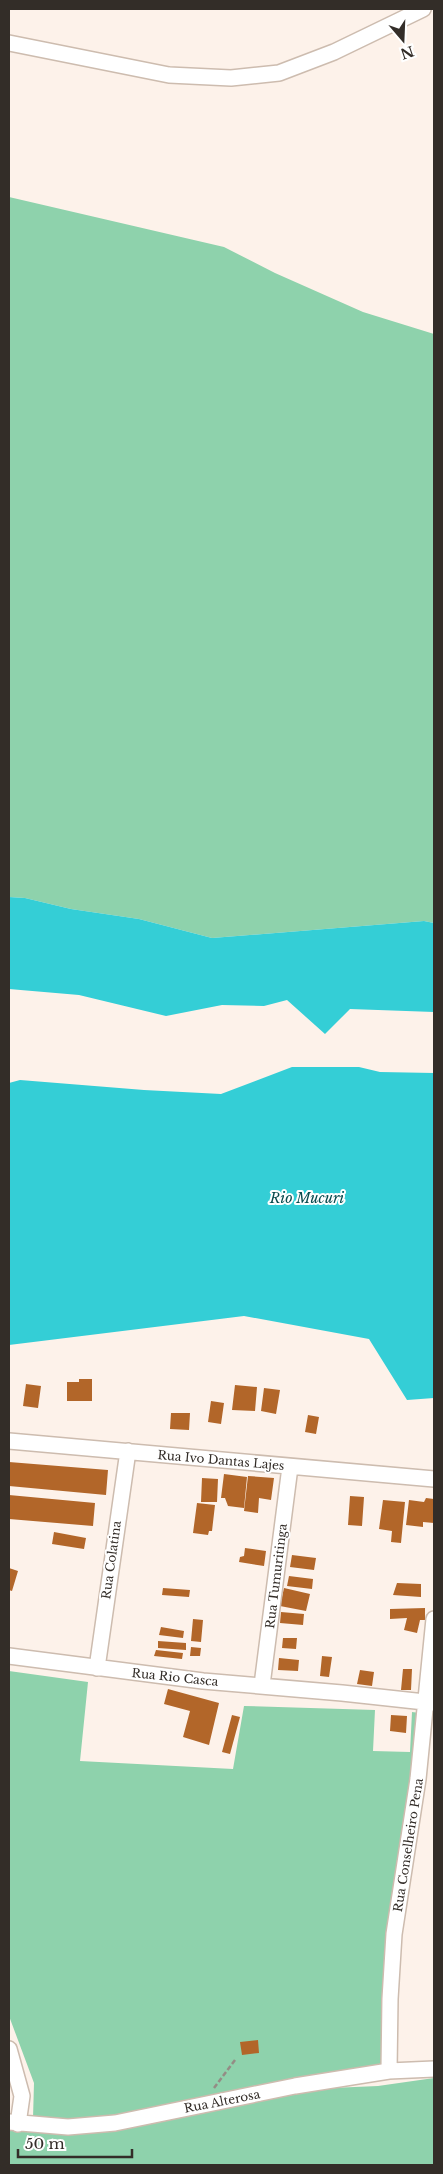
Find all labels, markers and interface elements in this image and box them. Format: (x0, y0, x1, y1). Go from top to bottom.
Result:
north arrow (378, 15, 428, 65)
text: N (398, 42, 416, 63)
water label: Rio Mucuri (269, 1189, 344, 1207)
street label: Rua Ivo Dantas Lajes (157, 1447, 285, 1473)
street label: Rua Colatina (98, 1519, 124, 1600)
street label: Rua Tumuritinga (262, 1522, 290, 1629)
street label: Rua Rio Casca (131, 1665, 219, 1689)
street label: Rua Conselheiro Pena (390, 1777, 426, 1913)
street label: Rua Alterosa (183, 2086, 262, 2116)
scale bar (18, 2126, 131, 2158)
text: 50 m (25, 2134, 65, 2153)

